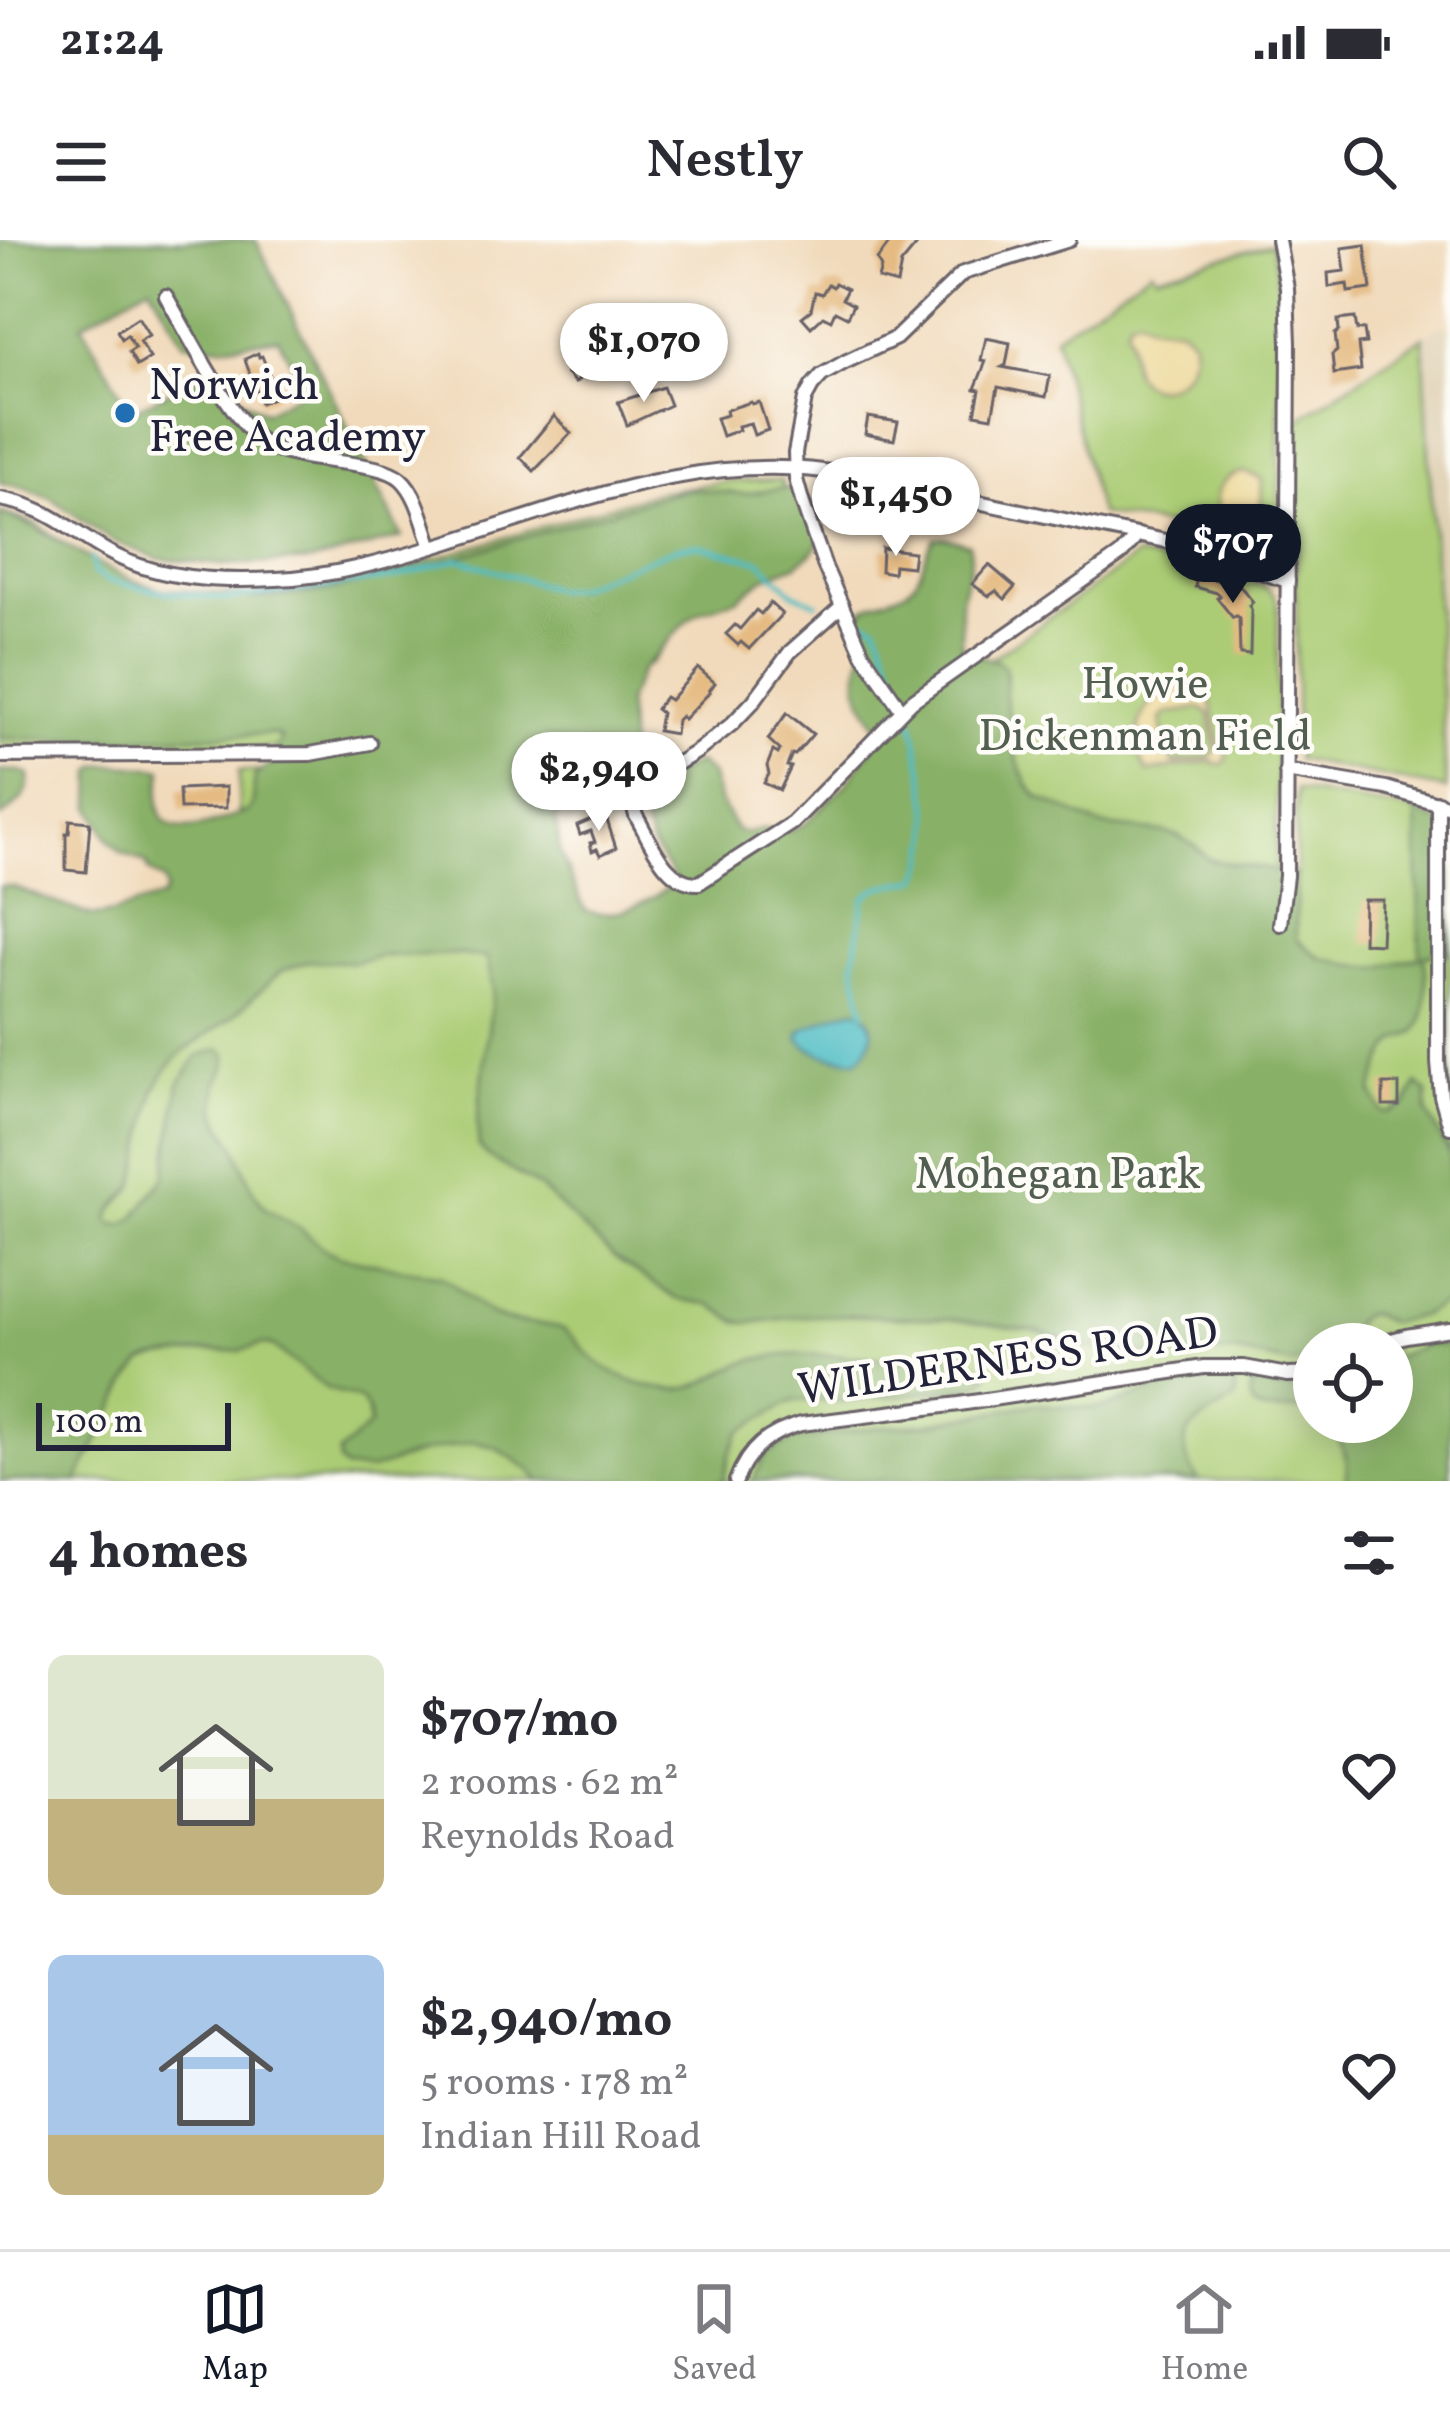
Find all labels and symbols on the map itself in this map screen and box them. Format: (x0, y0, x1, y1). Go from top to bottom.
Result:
pin: $1,070 (546, 303, 742, 405)
place label: Norwich Free Academy (149, 356, 426, 471)
marker: Norwich Free Academy (112, 400, 138, 426)
pin: $1,450 (798, 457, 994, 559)
pin: $707 (1162, 504, 1304, 606)
park label: Howie Dickenman Field (978, 655, 1312, 770)
pin: $2,940 (501, 732, 697, 834)
park label: Mohegan Park (915, 1145, 1201, 1208)
street label: WILDERNESS ROAD (794, 1302, 1222, 1424)
scale bar (36, 1397, 231, 1450)

